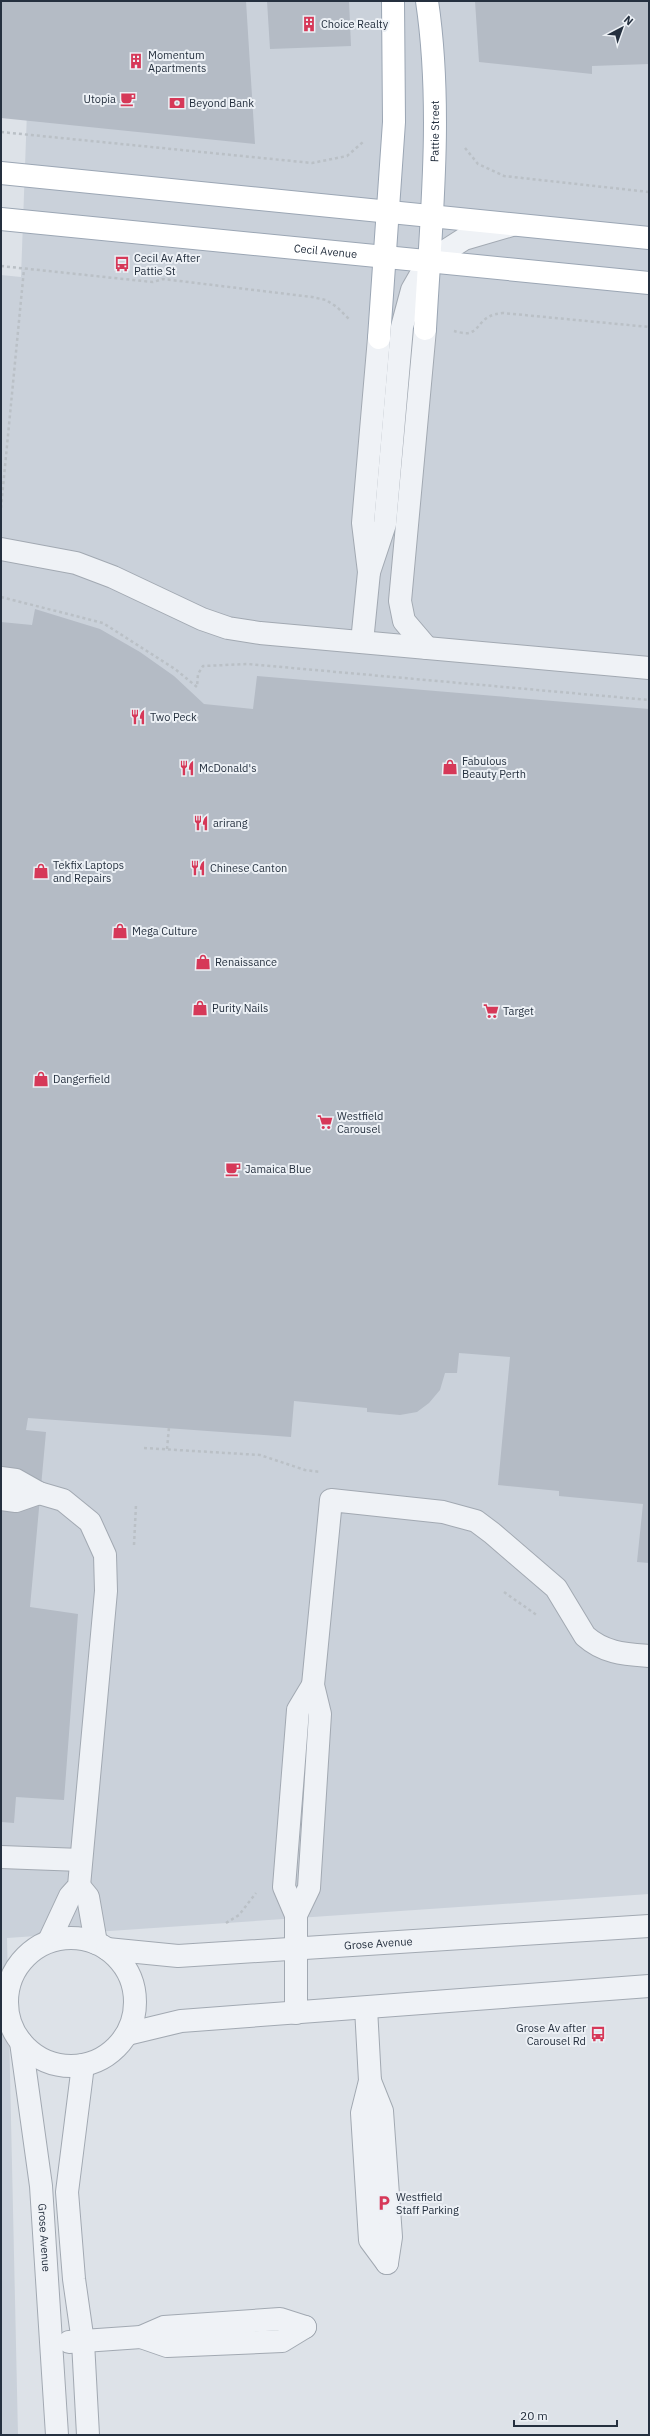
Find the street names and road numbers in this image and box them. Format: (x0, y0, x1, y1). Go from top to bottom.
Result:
street label: Pattie Street (427, 100, 442, 162)
street label: Cecil Avenue (293, 241, 358, 261)
street label: Grose Avenue (344, 1934, 413, 1952)
street label: Grose Avenue (35, 2203, 53, 2272)

